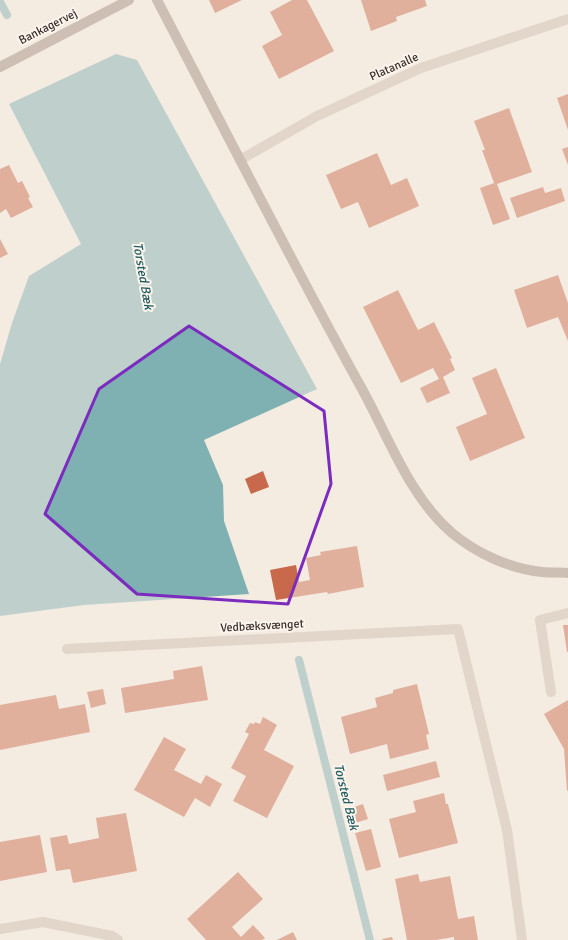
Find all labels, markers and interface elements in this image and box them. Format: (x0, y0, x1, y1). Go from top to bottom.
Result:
street label: Bankagervej (16, 6, 80, 48)
street label: Platanalle (367, 50, 421, 84)
water label: Torsted Bæk (129, 241, 157, 312)
street label: Vedbæksvænget (220, 616, 304, 636)
water label: Torsted Bæk (330, 762, 362, 833)

